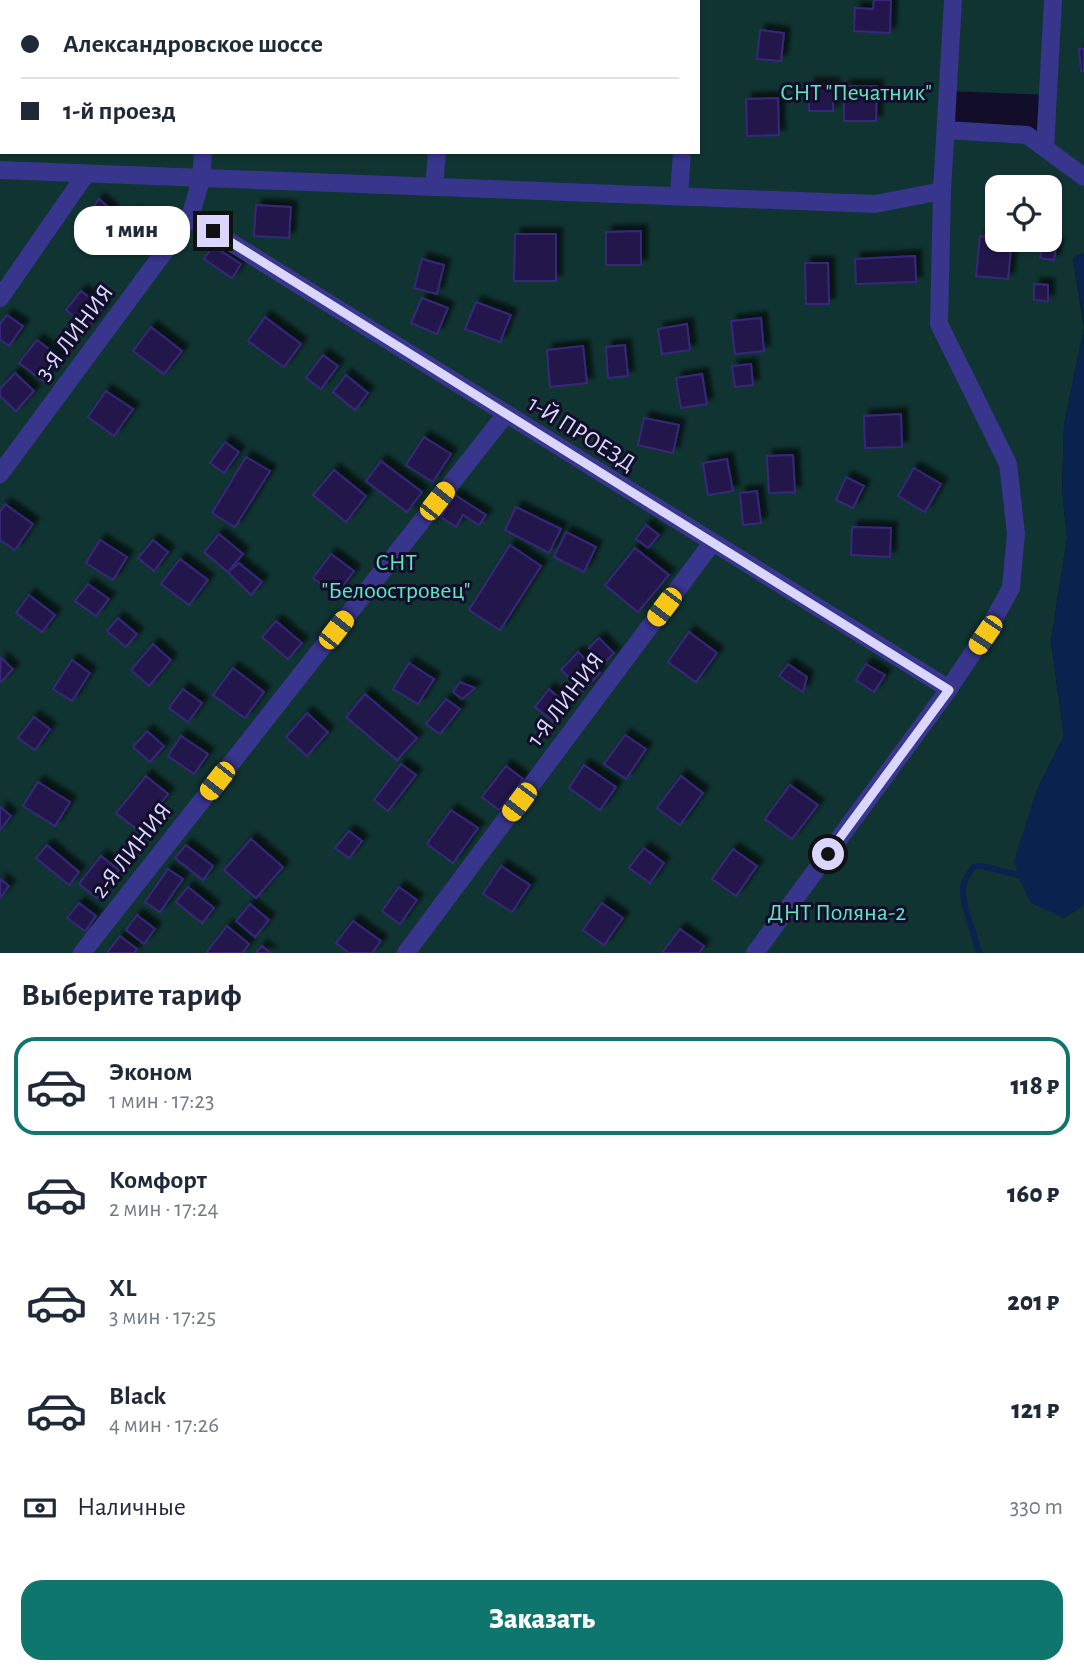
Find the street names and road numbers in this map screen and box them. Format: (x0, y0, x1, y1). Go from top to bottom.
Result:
street label: 3-Я ЛИНИЯ (31, 280, 118, 385)
street label: 1-Й ПРОЕЗД (524, 392, 639, 476)
street label: 1-Я ЛИНИЯ (523, 648, 609, 751)
street label: 2-Я ЛИНИЯ (87, 798, 176, 903)

